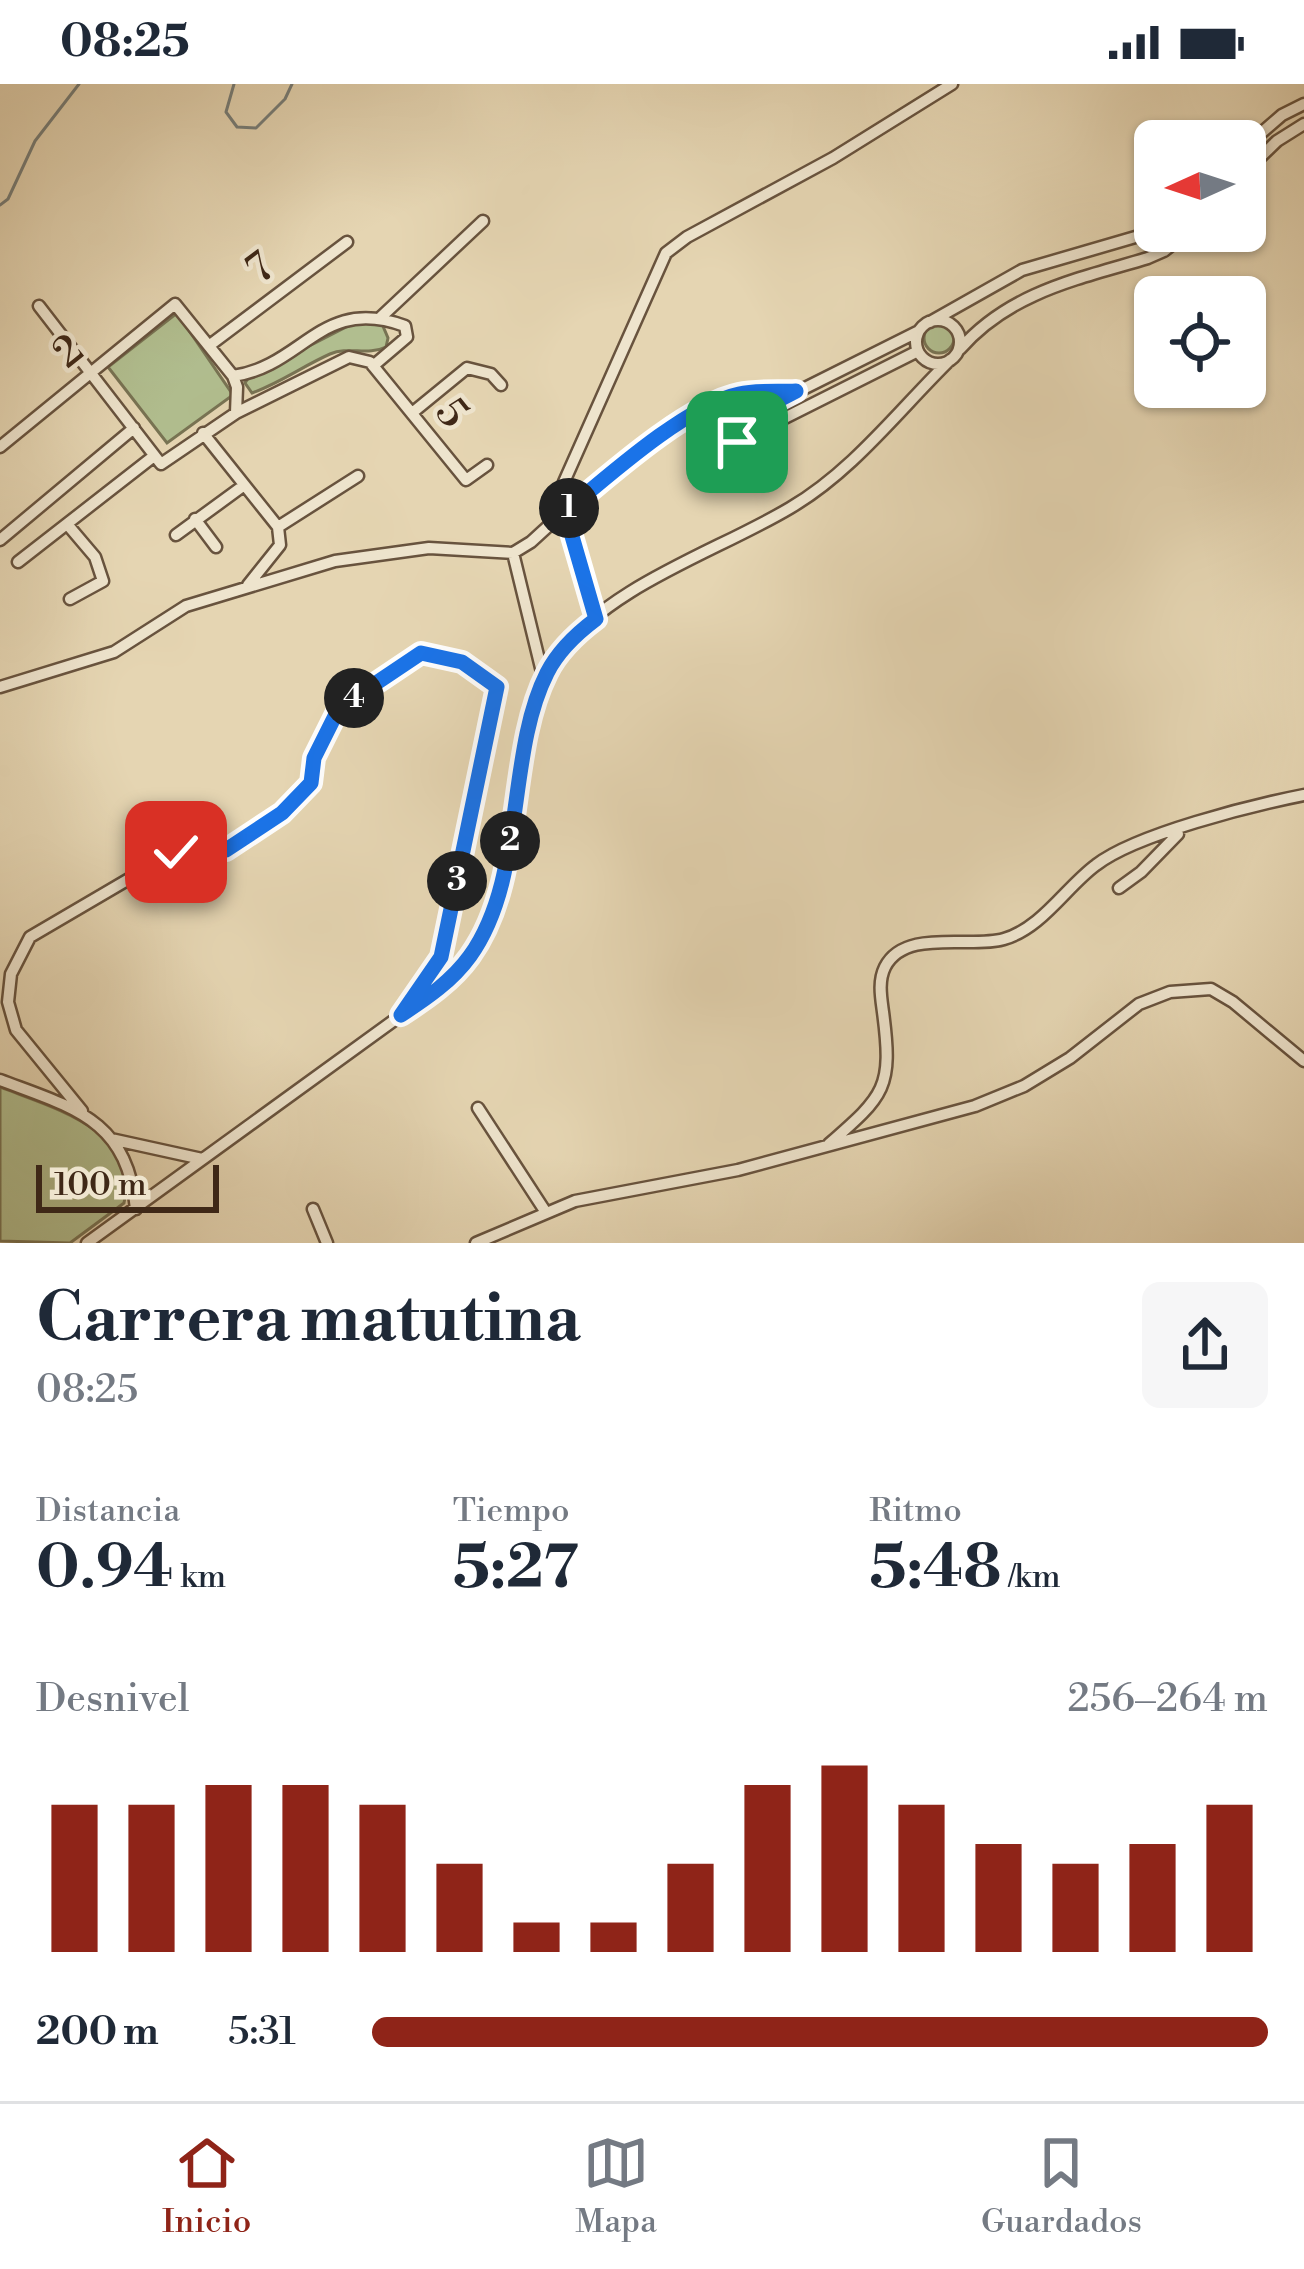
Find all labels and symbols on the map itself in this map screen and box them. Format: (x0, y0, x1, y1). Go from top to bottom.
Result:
north arrow (1134, 120, 1266, 252)
street label: 7 (236, 241, 285, 297)
street label: 2 (43, 324, 95, 380)
street label: 5 (423, 388, 479, 439)
pin (686, 391, 788, 493)
pin: 1 (539, 478, 599, 538)
pin: 4 (324, 668, 384, 728)
pin (125, 801, 227, 903)
pin: 2 (480, 811, 540, 871)
pin: 3 (427, 851, 487, 911)
scale bar (36, 1159, 219, 1212)

